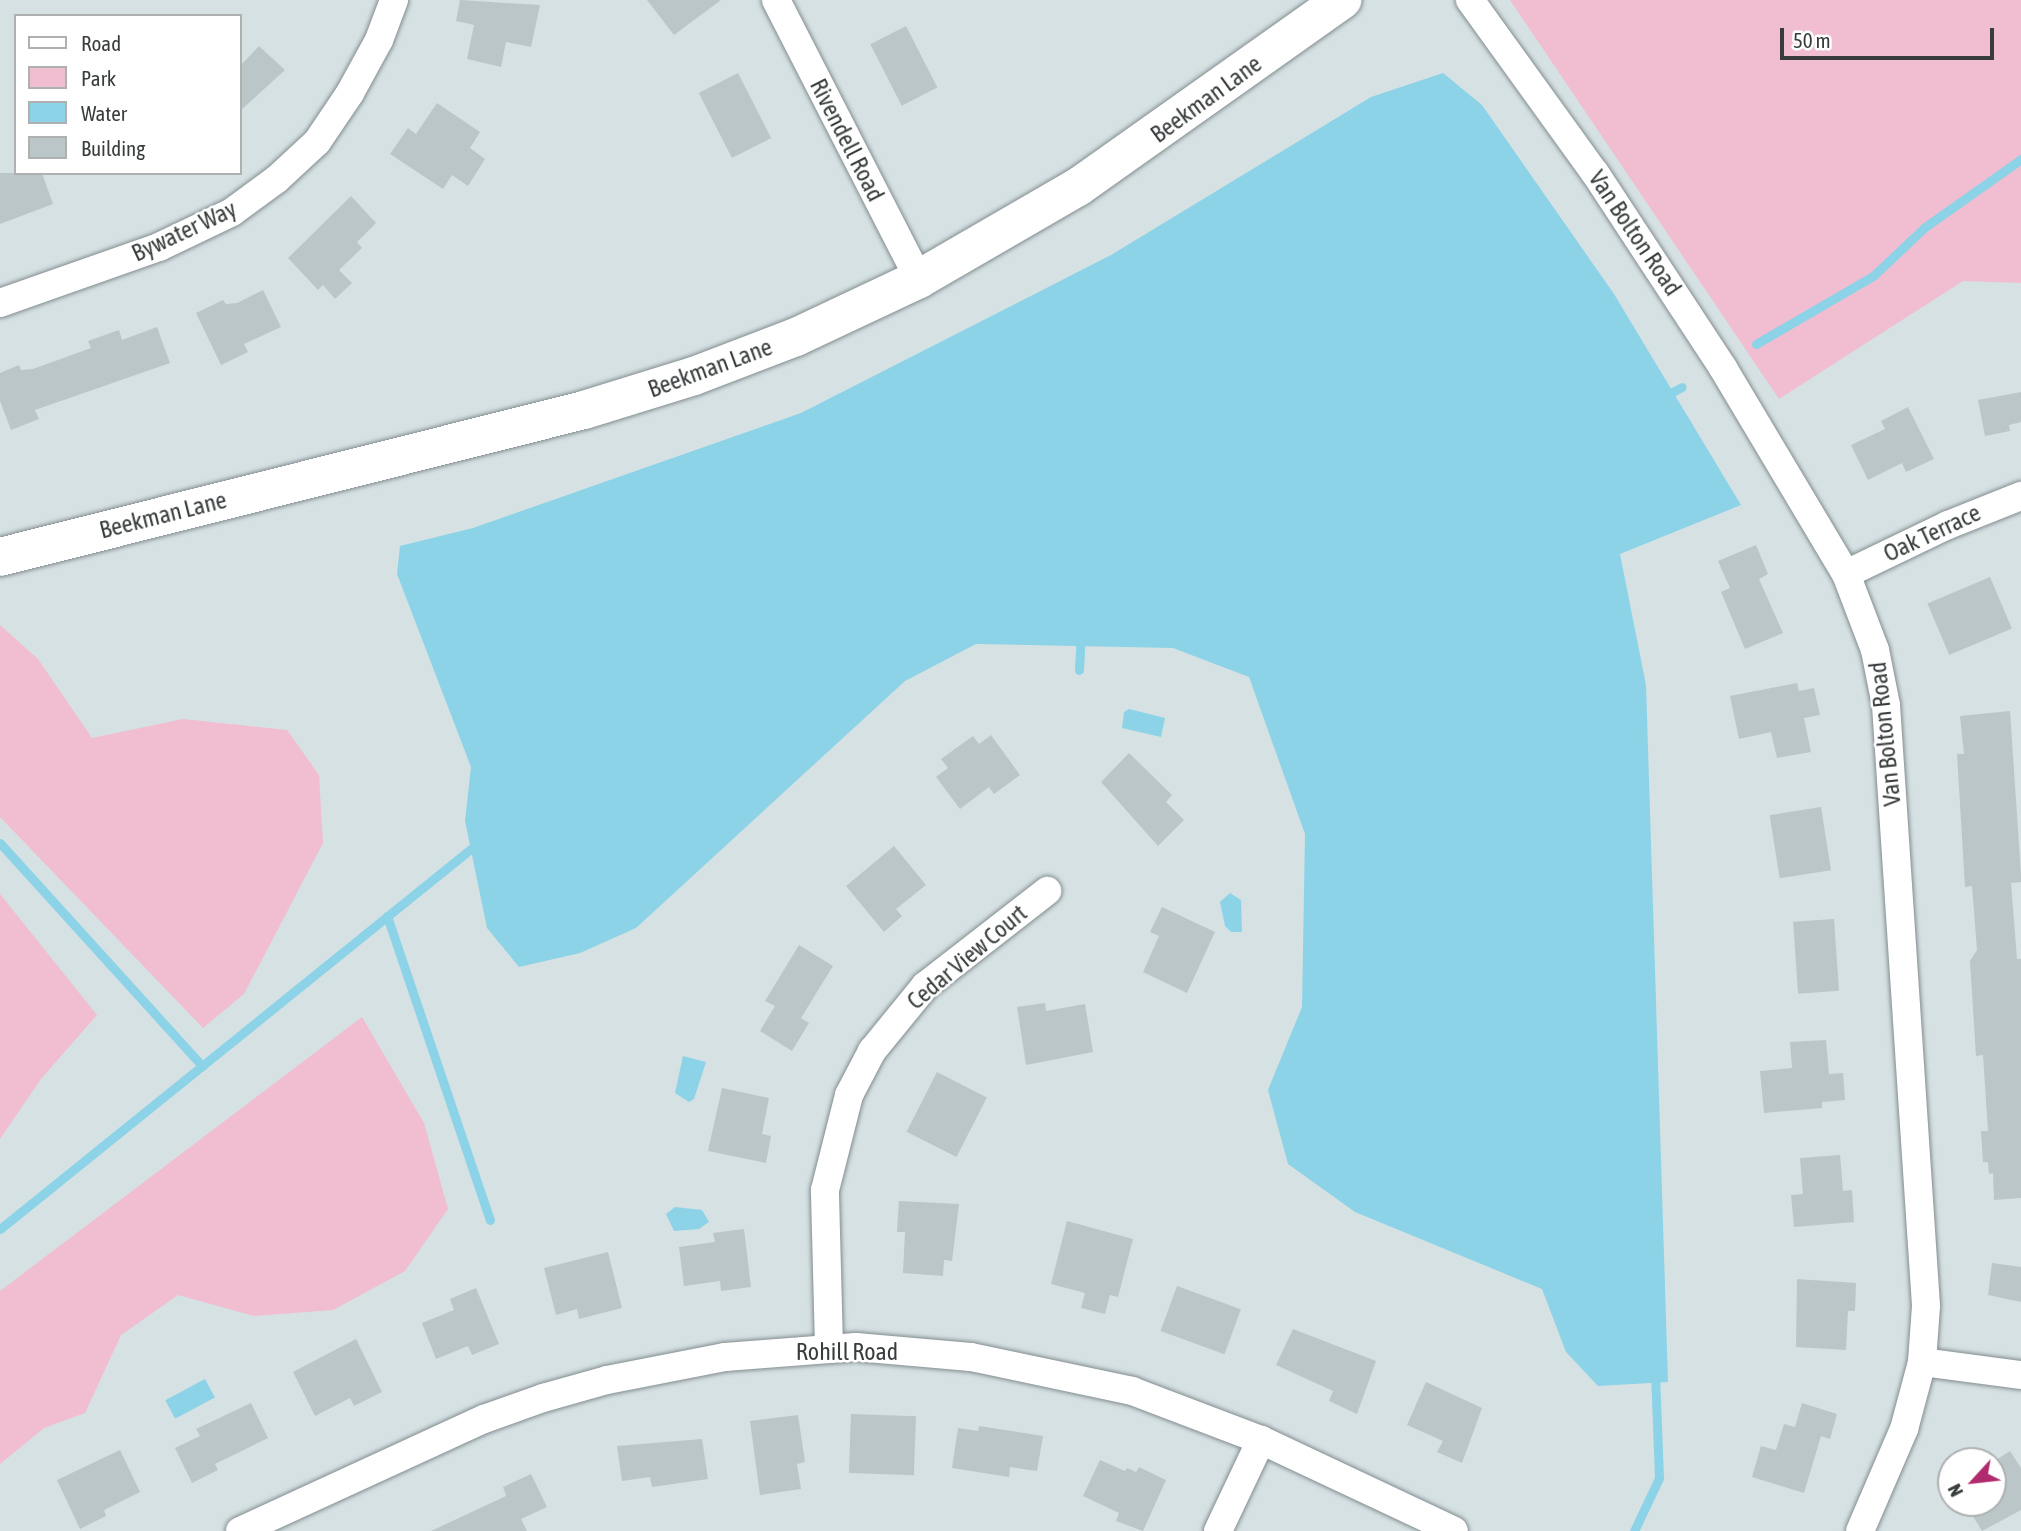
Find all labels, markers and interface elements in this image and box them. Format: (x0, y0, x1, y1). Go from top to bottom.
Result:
legend (14, 14, 242, 175)
scale bar (1783, 14, 1996, 58)
text: 50 m (1793, 28, 1831, 52)
text: Road (81, 31, 121, 55)
street label: Beekman Lane (1145, 49, 1267, 149)
text: Park (81, 66, 116, 90)
street label: Rivendell Road (804, 74, 890, 206)
text: Water (81, 101, 127, 125)
text: Building (81, 136, 145, 160)
street label: Van Bolton Road (1583, 165, 1687, 301)
street label: Bywater Way (127, 194, 241, 268)
street label: Beekman Lane (644, 332, 776, 404)
street label: Beekman Lane (96, 485, 230, 545)
street label: Oak Terrace (1879, 498, 1985, 568)
street label: Van Bolton Road (1863, 660, 1907, 808)
street label: Cedar View Court (901, 899, 1033, 1015)
street label: Rohill Road (796, 1338, 898, 1366)
north arrow (1937, 1447, 2007, 1517)
text: N (1943, 1481, 1967, 1501)

